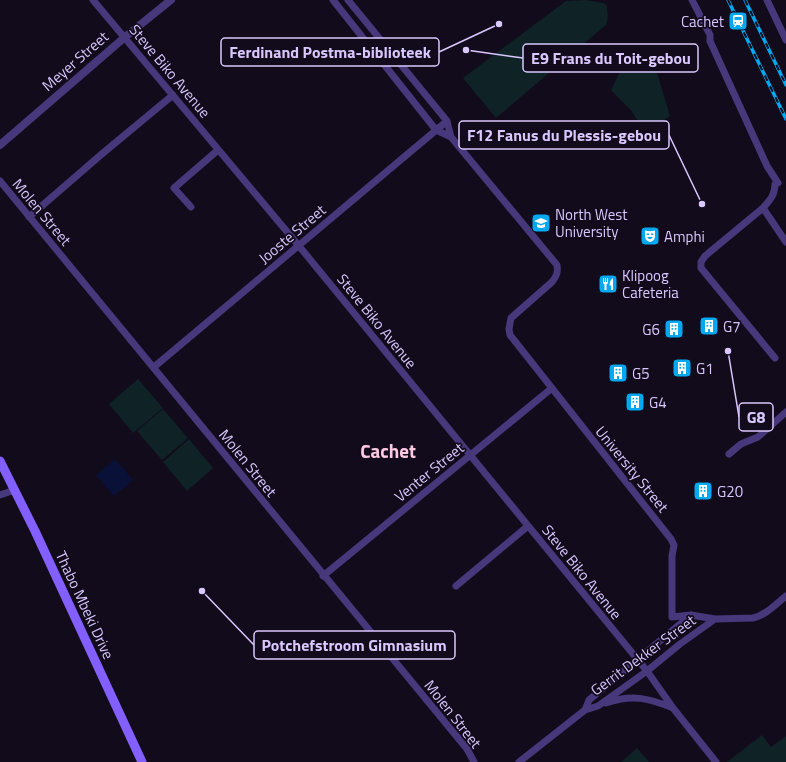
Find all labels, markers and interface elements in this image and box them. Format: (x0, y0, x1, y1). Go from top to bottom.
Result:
place label: Cachet (681, 10, 725, 33)
station icon: Cachet (727, 10, 749, 32)
street label: Steve Biko Avenue (124, 19, 216, 123)
street label: Meyer Street (37, 25, 114, 97)
callout: Ferdinand Postma-biblioteek (221, 38, 439, 66)
text: Ferdinand Postma-biblioteek (229, 40, 432, 64)
callout: E9 Frans du Toit-gebou (523, 44, 698, 72)
text: E9 Frans du Toit-gebou (531, 46, 691, 70)
callout: F12 Fanus du Plessis-gebou (459, 121, 669, 149)
text: F12 Fanus du Plessis-gebou (467, 123, 661, 147)
street label: Molen Street (7, 173, 77, 251)
street label: Jooste Street (253, 198, 331, 269)
place label: North West University (555, 203, 628, 243)
school or university icon: North West University (530, 212, 552, 234)
theatre icon: Amphi (639, 225, 661, 247)
place label: Amphi (664, 225, 705, 248)
place label: Klipoog Cafeteria (622, 264, 679, 304)
street label: Steve Biko Avenue (331, 269, 423, 373)
restaurant icon: Klipoog Cafeteria (597, 273, 619, 295)
building icon: G7 (698, 315, 720, 337)
place label: G7 (723, 315, 741, 338)
place label: G6 (642, 318, 660, 341)
building icon: G6 (663, 318, 685, 340)
building icon: G1 (671, 357, 693, 379)
place label: G1 (696, 357, 714, 380)
building icon: G5 (607, 362, 629, 384)
place label: G5 (632, 362, 650, 385)
building icon: G4 (624, 391, 646, 413)
place label: G4 (649, 391, 667, 414)
callout: G8 (739, 403, 773, 431)
text: G8 (747, 405, 765, 429)
street label: University Street (590, 421, 675, 518)
street label: Molen Street (213, 424, 283, 502)
district label: Cachet (360, 436, 416, 465)
street label: Venter Street (389, 436, 469, 507)
building icon: G20 (692, 480, 714, 502)
place label: G20 (717, 480, 743, 503)
street label: Steve Biko Avenue (536, 520, 628, 624)
street label: Thabo Mbeki Drive (50, 547, 120, 663)
street label: Gerrit Dekker Street (586, 608, 701, 701)
callout: Potchefstroom Gimnasium (254, 631, 455, 659)
text: Potchefstroom Gimnasium (261, 633, 447, 657)
street label: Molen Street (419, 675, 488, 754)

